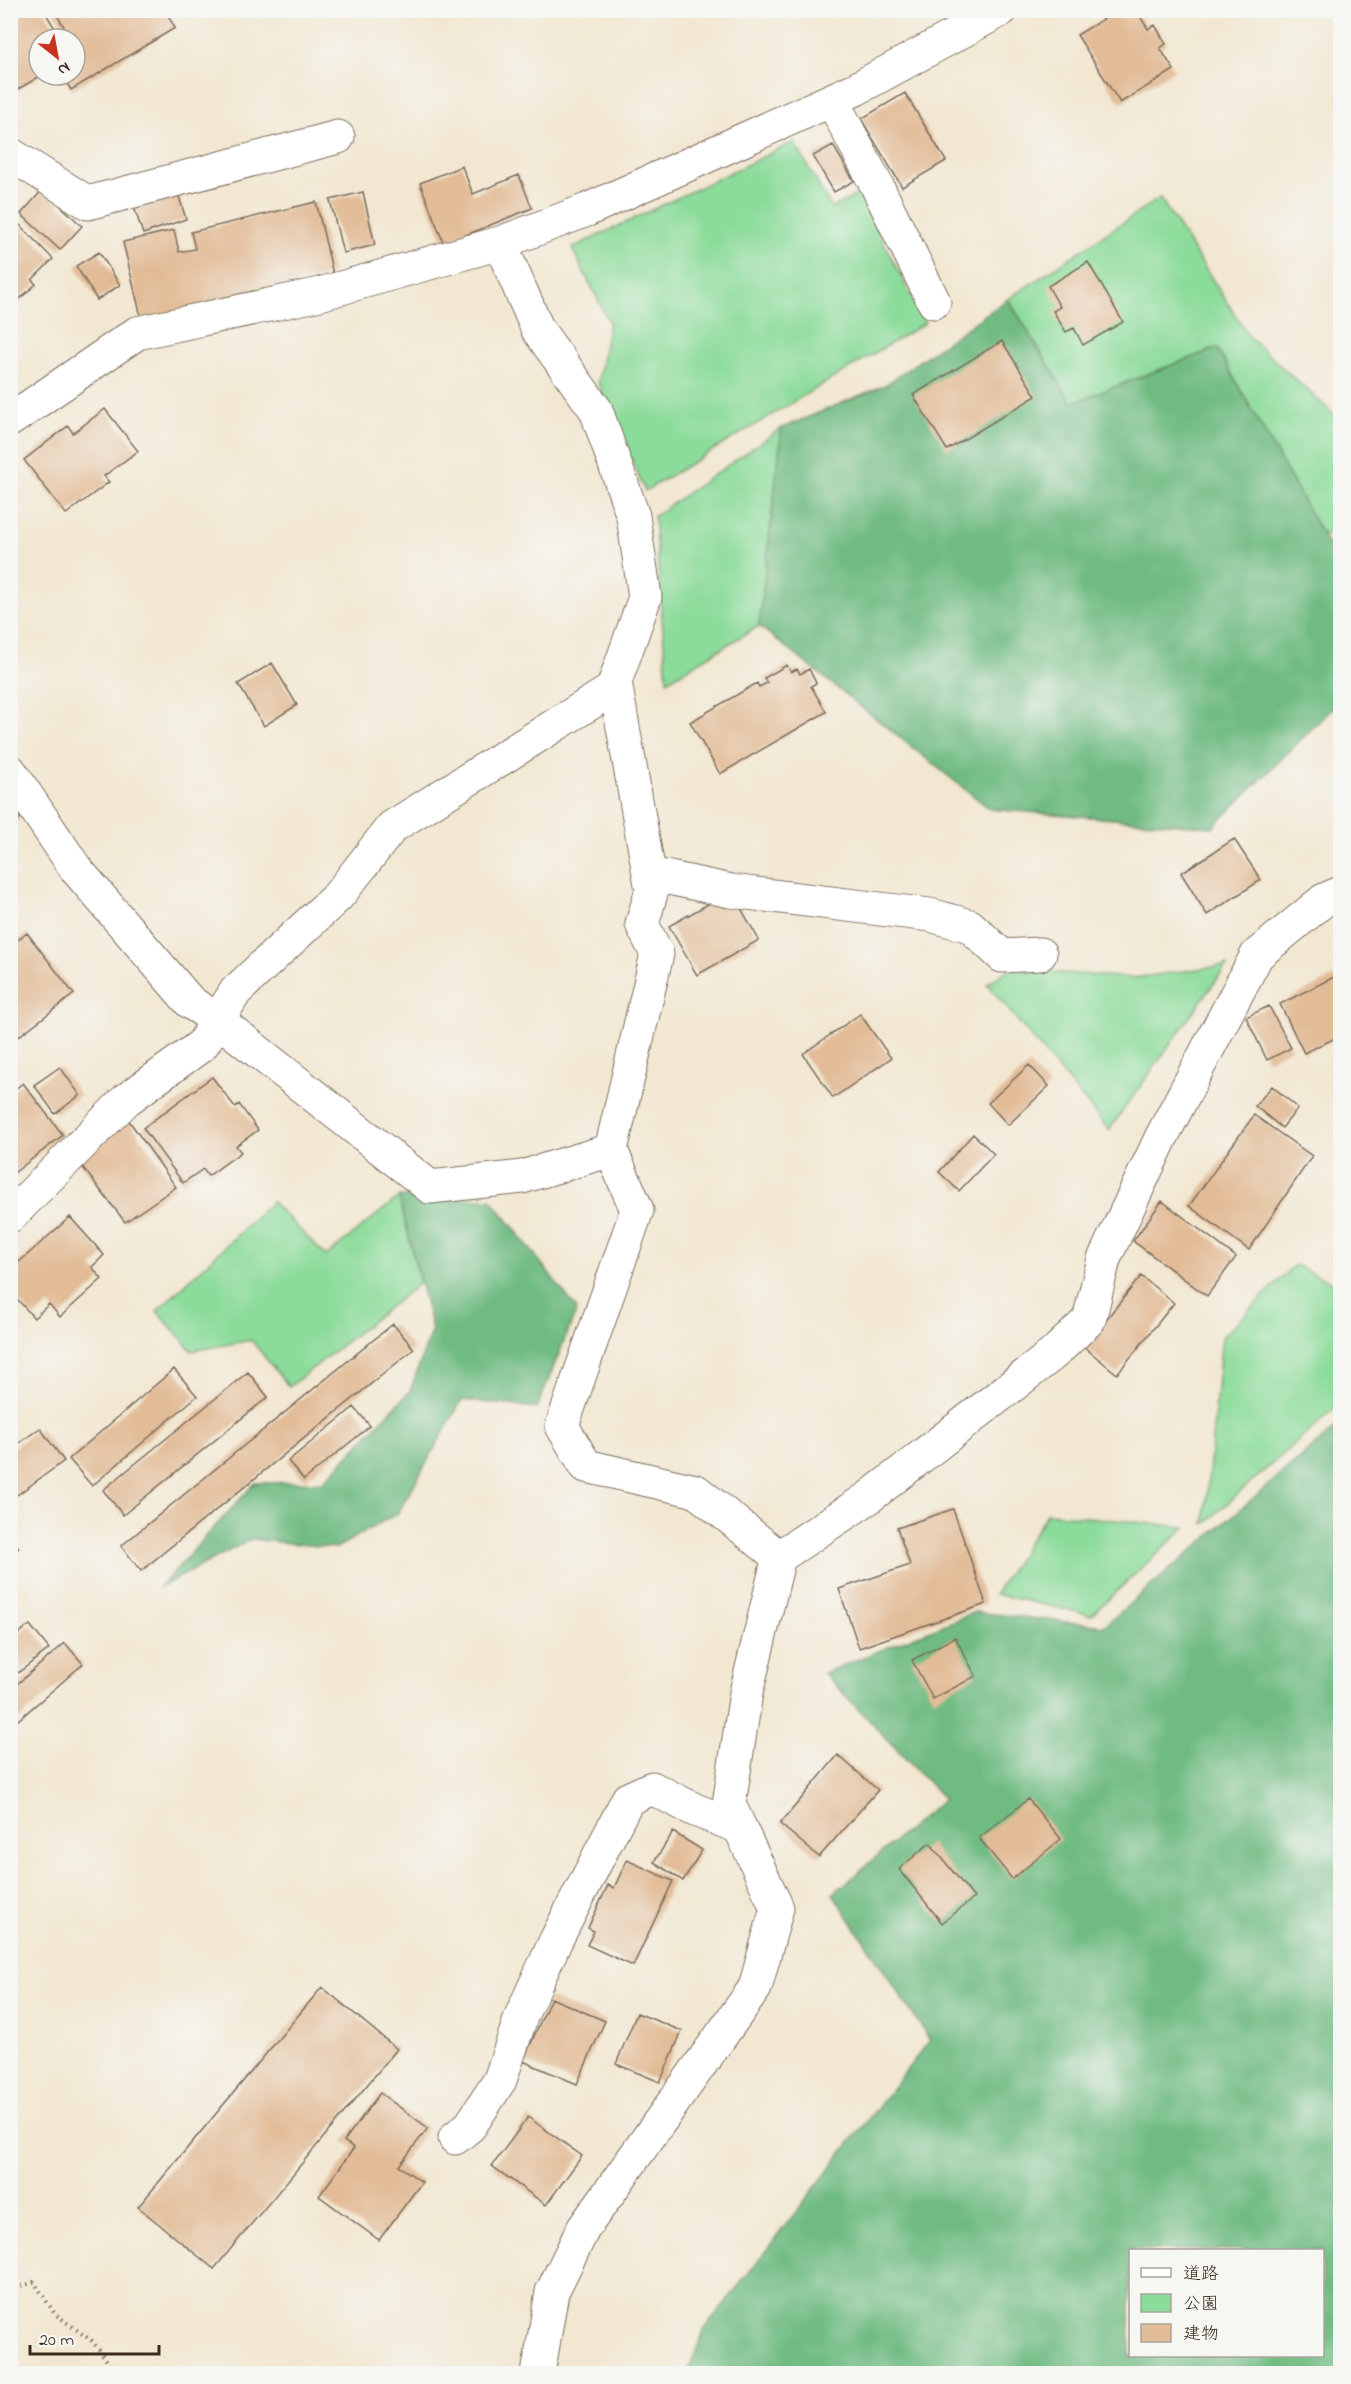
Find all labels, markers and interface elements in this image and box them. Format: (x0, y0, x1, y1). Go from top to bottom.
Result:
north arrow (27, 27, 87, 87)
text: N (53, 55, 75, 81)
legend (1129, 2249, 1324, 2357)
text: 道路 (1183, 2262, 1219, 2288)
text: 公園 (1183, 2292, 1219, 2318)
scale bar (30, 2318, 159, 2356)
text: 建物 (1183, 2322, 1219, 2348)
text: 20 m (39, 2328, 74, 2354)

